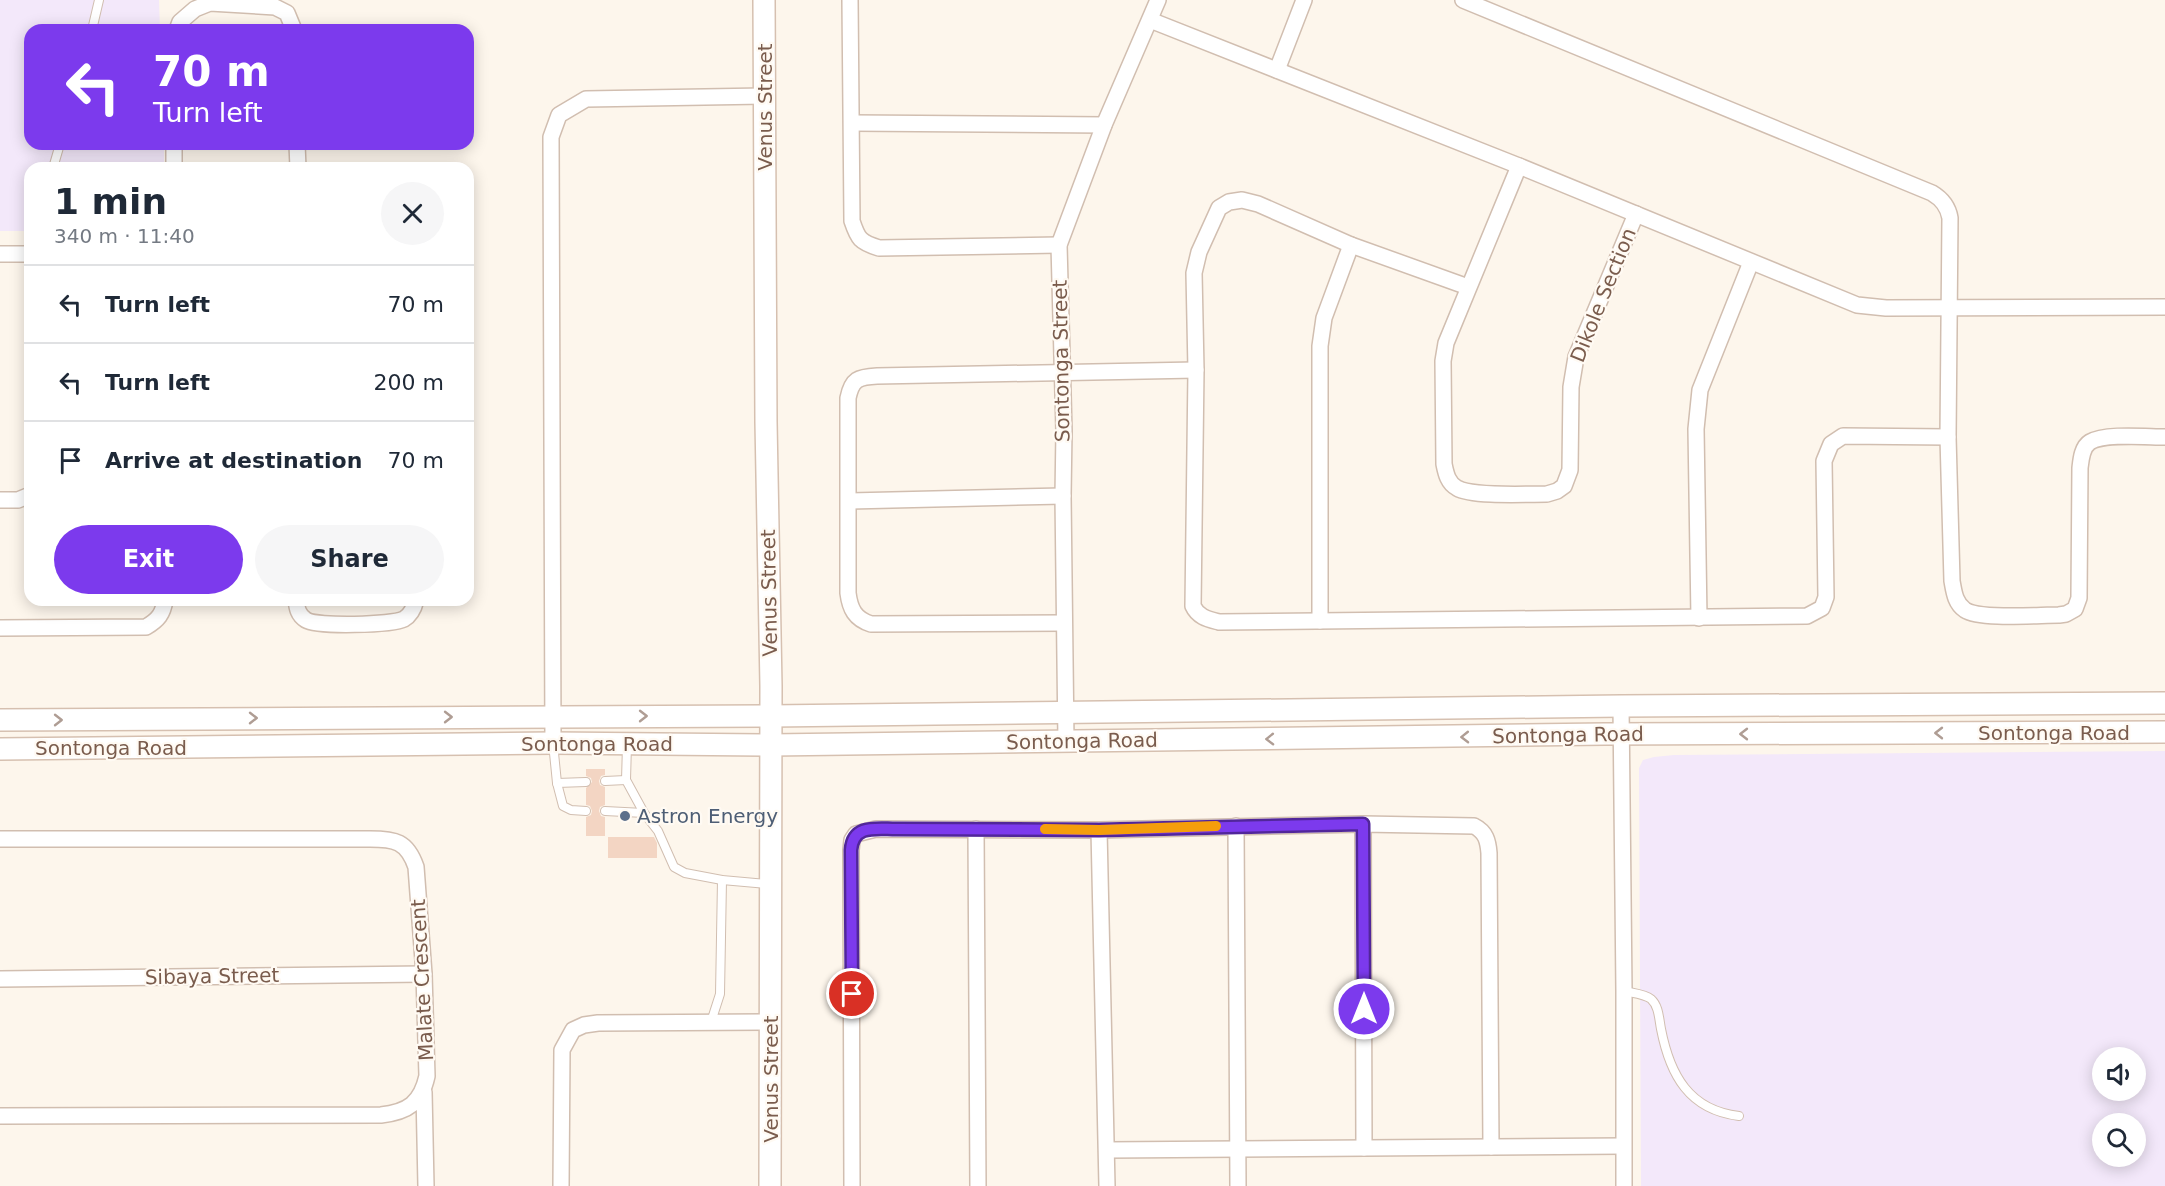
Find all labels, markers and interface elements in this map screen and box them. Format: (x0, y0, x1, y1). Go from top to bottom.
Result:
street label: Venus Street (753, 43, 777, 171)
text: 70 m (153, 47, 270, 96)
icon: left (54, 48, 132, 126)
text: Turn left (153, 97, 263, 128)
text: 1 min (54, 181, 167, 222)
button: close (381, 182, 444, 245)
text: 340 m · 11:40 (54, 224, 195, 248)
street label: Dikole Section (1565, 224, 1641, 366)
street label: Sontonga Street (1048, 279, 1074, 442)
icon: left (54, 288, 87, 321)
text: Turn left (105, 292, 210, 317)
text: 70 m (388, 292, 444, 317)
icon: left (54, 366, 87, 399)
text: Turn left (105, 370, 210, 395)
text: 200 m (374, 370, 444, 395)
icon: arrive (54, 444, 87, 477)
text: Arrive at destination (105, 448, 362, 473)
text: 70 m (388, 448, 444, 473)
button: Exit (54, 525, 243, 594)
button: Share (255, 525, 444, 594)
street label: Venus Street (756, 529, 782, 657)
one-way arrow (639, 710, 648, 722)
one-way arrow (444, 711, 453, 723)
one-way arrow (249, 712, 258, 724)
one-way arrow (54, 714, 63, 726)
street label: Sontonga Road (1978, 721, 2130, 745)
street label: Sontonga Road (1492, 722, 1644, 748)
one-way arrow (1934, 727, 1943, 740)
street label: Sontonga Road (1006, 728, 1158, 754)
one-way arrow (1739, 728, 1748, 740)
one-way arrow (1460, 730, 1469, 743)
street label: Sontonga Road (521, 732, 673, 756)
one-way arrow (1265, 733, 1274, 745)
street label: Sontonga Road (35, 736, 187, 760)
place label: Astron Energy (637, 804, 778, 828)
marker: Astron Energy (618, 809, 632, 823)
street label: Malate Crescent (406, 898, 438, 1062)
street label: Sibaya Street (145, 963, 280, 989)
pin (826, 968, 877, 1019)
icon: arrive (835, 977, 868, 1010)
position arrow (1332, 977, 1396, 1041)
street label: Venus Street (759, 1015, 783, 1143)
map controls (2092, 1047, 2146, 1167)
button: sound (2092, 1047, 2146, 1101)
button: search (2092, 1113, 2146, 1167)

